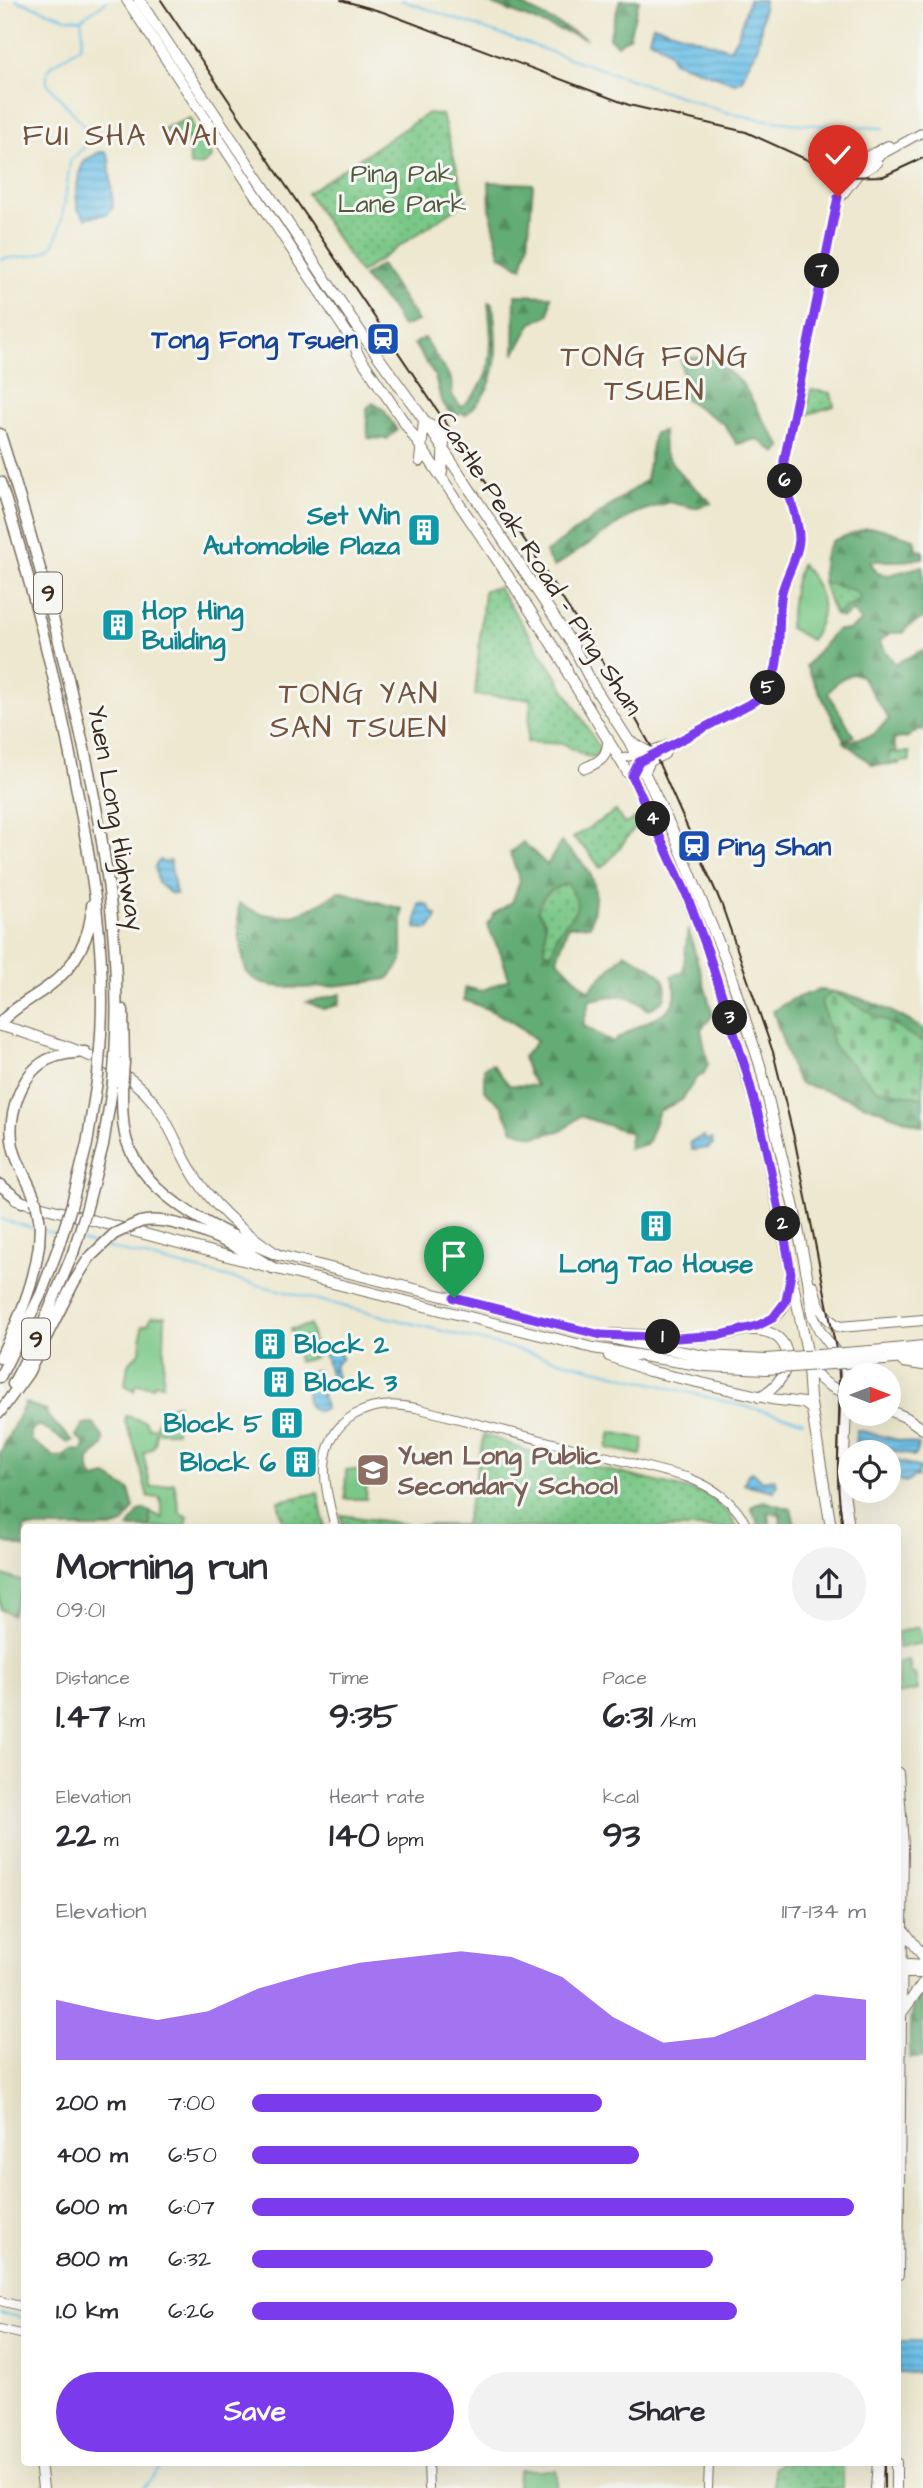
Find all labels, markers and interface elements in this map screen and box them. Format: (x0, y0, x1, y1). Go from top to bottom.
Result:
district label: FUI SHA WAI (23, 115, 219, 157)
pin (808, 125, 868, 197)
icon: check (819, 136, 857, 174)
park label: Ping Pak Lane Park (338, 156, 466, 222)
pin: 7 (804, 254, 840, 288)
text: 7 (816, 257, 827, 284)
station icon: Tong Fong Tsuen (364, 320, 402, 358)
place label: Tong Fong Tsuen (150, 322, 358, 361)
district label: TONG FONG TSUEN (561, 336, 749, 412)
street label: Castle Peak Road – Ping Shan (426, 405, 651, 724)
pin: 6 (768, 463, 802, 498)
text: 6 (779, 467, 790, 494)
place label: Set Win Automobile Plaza (203, 498, 401, 564)
building icon: Set Win Automobile Plaza (405, 511, 443, 549)
road number: 9 (34, 572, 62, 614)
place label: Hop Hing Building (142, 593, 244, 662)
building icon: Hop Hing Building (99, 606, 137, 644)
pin: 5 (750, 670, 786, 706)
district label: TONG YAN SAN TSUEN (270, 673, 448, 749)
text: 5 (761, 674, 774, 701)
street label: Yuen Long Highway (76, 703, 154, 934)
pin: 4 (636, 802, 670, 836)
text: 4 (646, 805, 659, 832)
station icon: Ping Shan (675, 827, 713, 865)
place label: Ping Shan (718, 829, 831, 868)
pin: 3 (712, 1000, 748, 1036)
text: 3 (725, 1004, 734, 1031)
pin: 2 (766, 1206, 800, 1242)
building icon: Long Tao House (637, 1207, 675, 1245)
text: 2 (777, 1210, 788, 1237)
pin (424, 1226, 484, 1298)
icon: arrive (435, 1237, 473, 1275)
place label: Long Tao House (559, 1246, 753, 1285)
road number: 9 (22, 1318, 50, 1359)
pin: 1 (646, 1320, 680, 1354)
text: 1 (661, 1323, 664, 1350)
building icon: Block 2 (251, 1325, 289, 1363)
place label: Block 2 (294, 1327, 389, 1363)
building icon: Block 3 (260, 1363, 298, 1401)
north arrow (838, 1363, 901, 1426)
map controls (838, 1363, 901, 1503)
place label: Block 3 (304, 1365, 398, 1401)
building icon: Block 5 (268, 1404, 306, 1442)
place label: Block 5 (164, 1406, 263, 1442)
place label: Yuen Long Public Secondary School (397, 1438, 618, 1507)
button: locate (838, 1440, 901, 1503)
building icon: Block 6 (282, 1443, 320, 1481)
place label: Block 6 (180, 1445, 277, 1481)
school or university icon: Yuen Long Public Secondary School (354, 1451, 392, 1489)
text: Morning run (56, 1542, 268, 1594)
button: share (792, 1547, 866, 1621)
text: 09:01 (56, 1594, 105, 1626)
text: Distance (56, 1665, 130, 1692)
text: Time (329, 1665, 369, 1692)
text: Pace (603, 1665, 647, 1692)
text: 1.47 (56, 1692, 111, 1741)
text: 9:35 (329, 1692, 398, 1741)
text: 6:31 (603, 1692, 653, 1741)
text: km (111, 1708, 145, 1735)
text: /km (653, 1708, 695, 1735)
text: Elevation (56, 1784, 131, 1811)
text: Heart rate (329, 1784, 425, 1811)
text: kcal (603, 1784, 639, 1811)
text: 22 (56, 1811, 96, 1860)
text: 140 (329, 1811, 380, 1860)
text: 93 (603, 1811, 640, 1860)
text: m (96, 1827, 118, 1854)
text: bpm (380, 1827, 423, 1854)
text: Elevation (56, 1895, 147, 1927)
text: 117–134 m (781, 1895, 866, 1927)
text: 200 m (56, 2087, 125, 2119)
text: 7:00 (168, 2087, 215, 2119)
text: 400 m (56, 2139, 128, 2171)
text: 6:50 (168, 2139, 217, 2171)
text: 600 m (56, 2191, 127, 2223)
text: 6:07 (168, 2191, 215, 2223)
text: 800 m (56, 2243, 127, 2275)
text: 6:32 (168, 2243, 211, 2275)
text: 1.0 km (56, 2295, 118, 2327)
text: 6:26 (168, 2295, 214, 2327)
button: Save (56, 2372, 454, 2452)
button: Share (468, 2372, 866, 2452)

